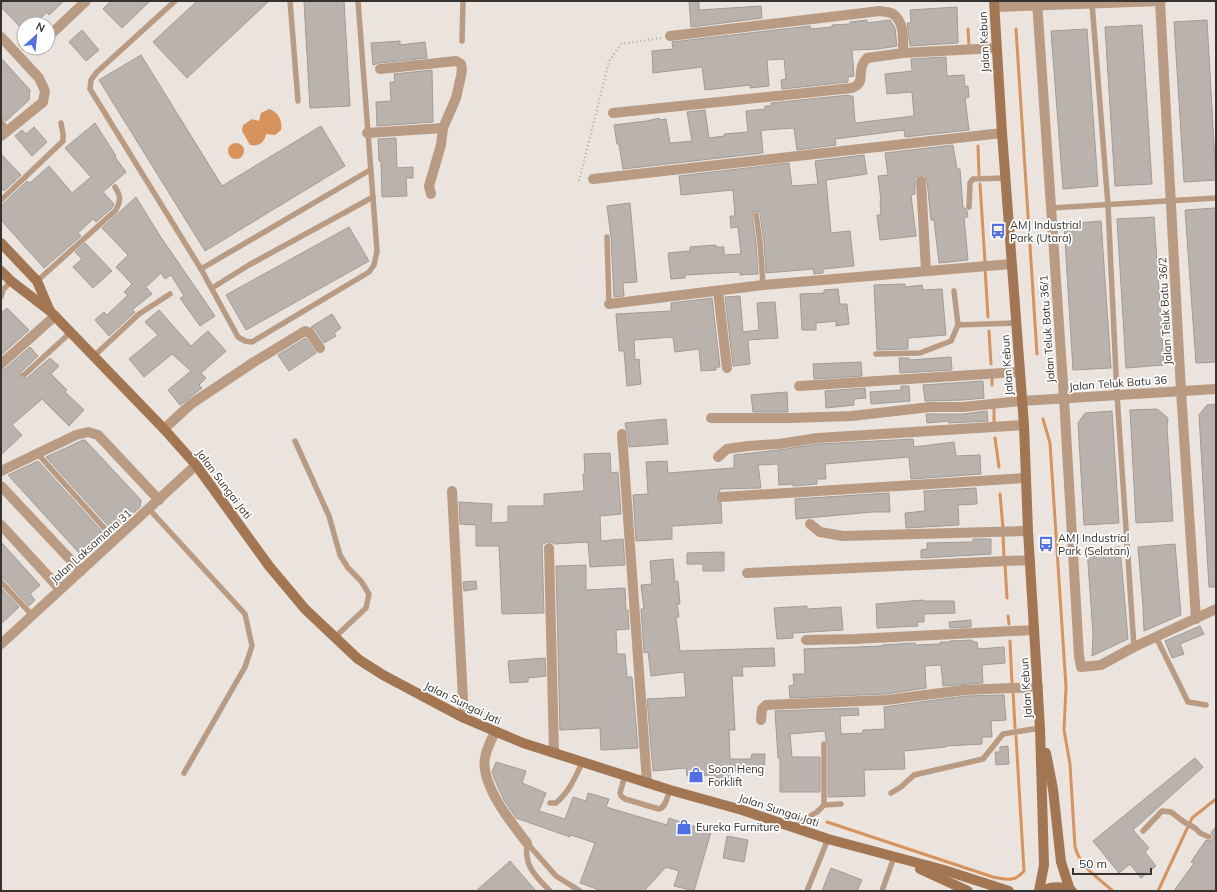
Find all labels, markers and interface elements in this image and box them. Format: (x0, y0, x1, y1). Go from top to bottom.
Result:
street label: Jalan Kebun (975, 11, 993, 73)
north arrow (16, 16, 56, 56)
text: N (34, 19, 47, 35)
place label: AMJ Industrial Park (Utara) (1010, 218, 1081, 245)
bus stop icon: AMJ Industrial Park (Utara) (989, 222, 1007, 240)
street label: Jalan Teluk Batu 36/2 (1155, 256, 1175, 365)
street label: Jalan Teluk Batu 36/1 (1036, 275, 1058, 383)
street label: Jalan Kebun (998, 334, 1016, 396)
street label: Jalan Teluk Batu 36 (1068, 373, 1168, 393)
street label: Jalan Sungai Jati (193, 446, 255, 522)
street label: Jalan Laksamana 31 (48, 506, 134, 586)
place label: AMJ Industrial Park (Selatan) (1058, 531, 1130, 558)
bus stop icon: AMJ Industrial Park (Selatan) (1037, 535, 1055, 553)
street label: Jalan Kebun (1017, 657, 1035, 719)
street label: Jalan Sungai Jati (422, 678, 504, 728)
place label: Soon Heng Forklift (708, 762, 764, 789)
shop icon: Soon Heng Forklift (687, 766, 705, 784)
street label: Jalan Sungai Jati (737, 790, 821, 830)
shop icon: Eureka Furniture (675, 818, 693, 836)
place label: Eureka Furniture (696, 820, 779, 834)
scale bar (1073, 850, 1151, 876)
text: 50 m (1079, 856, 1107, 871)

